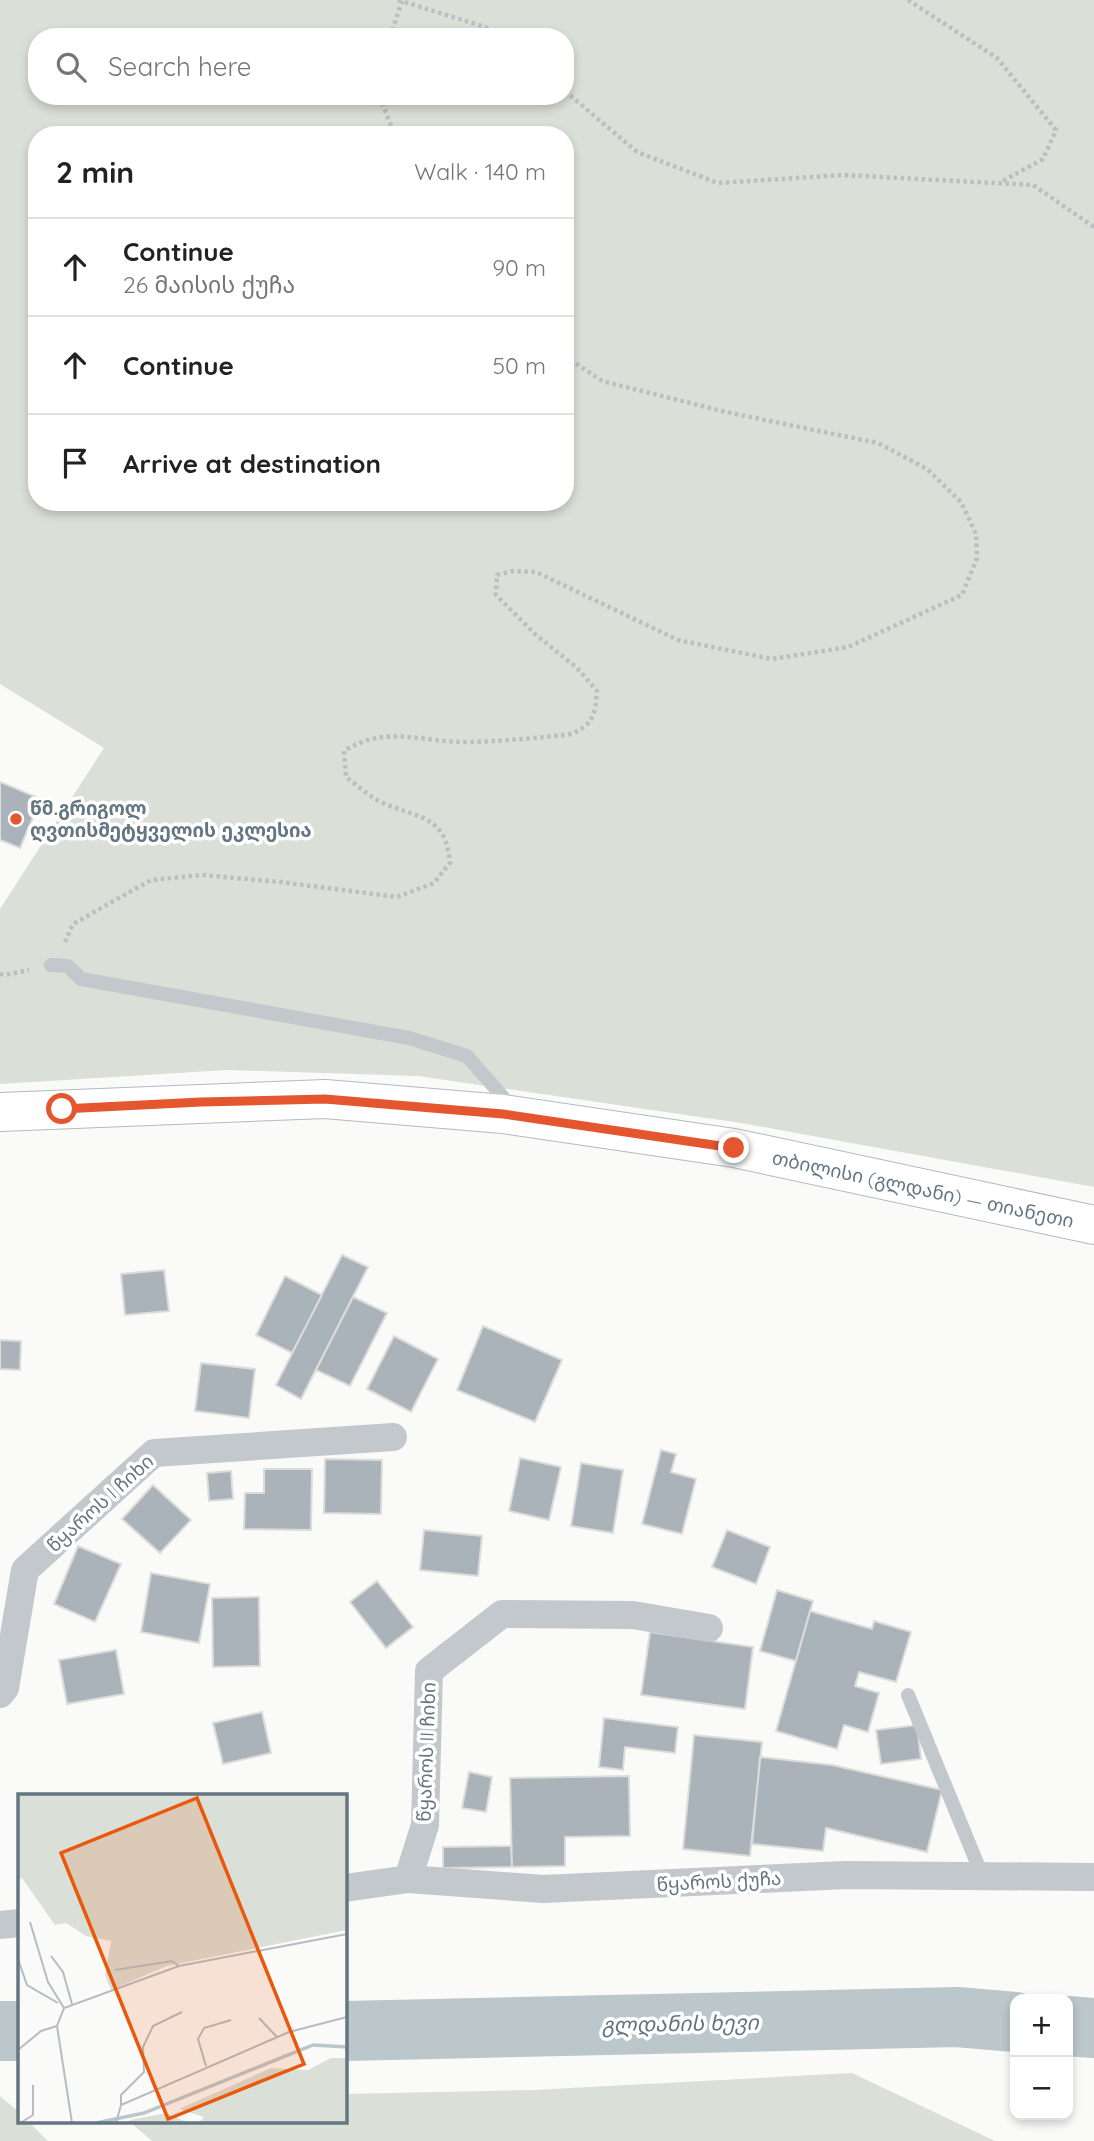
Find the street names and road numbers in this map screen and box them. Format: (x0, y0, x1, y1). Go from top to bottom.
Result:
street label: თბილისი (გლდანი) — თიანეთი (770, 1145, 1076, 1234)
street label: წყაროს I ჩიხი (42, 1449, 158, 1557)
street label: წყაროს II ჩიხი (412, 1682, 440, 1822)
street label: წყაროს ქუჩა (656, 1866, 782, 1896)

